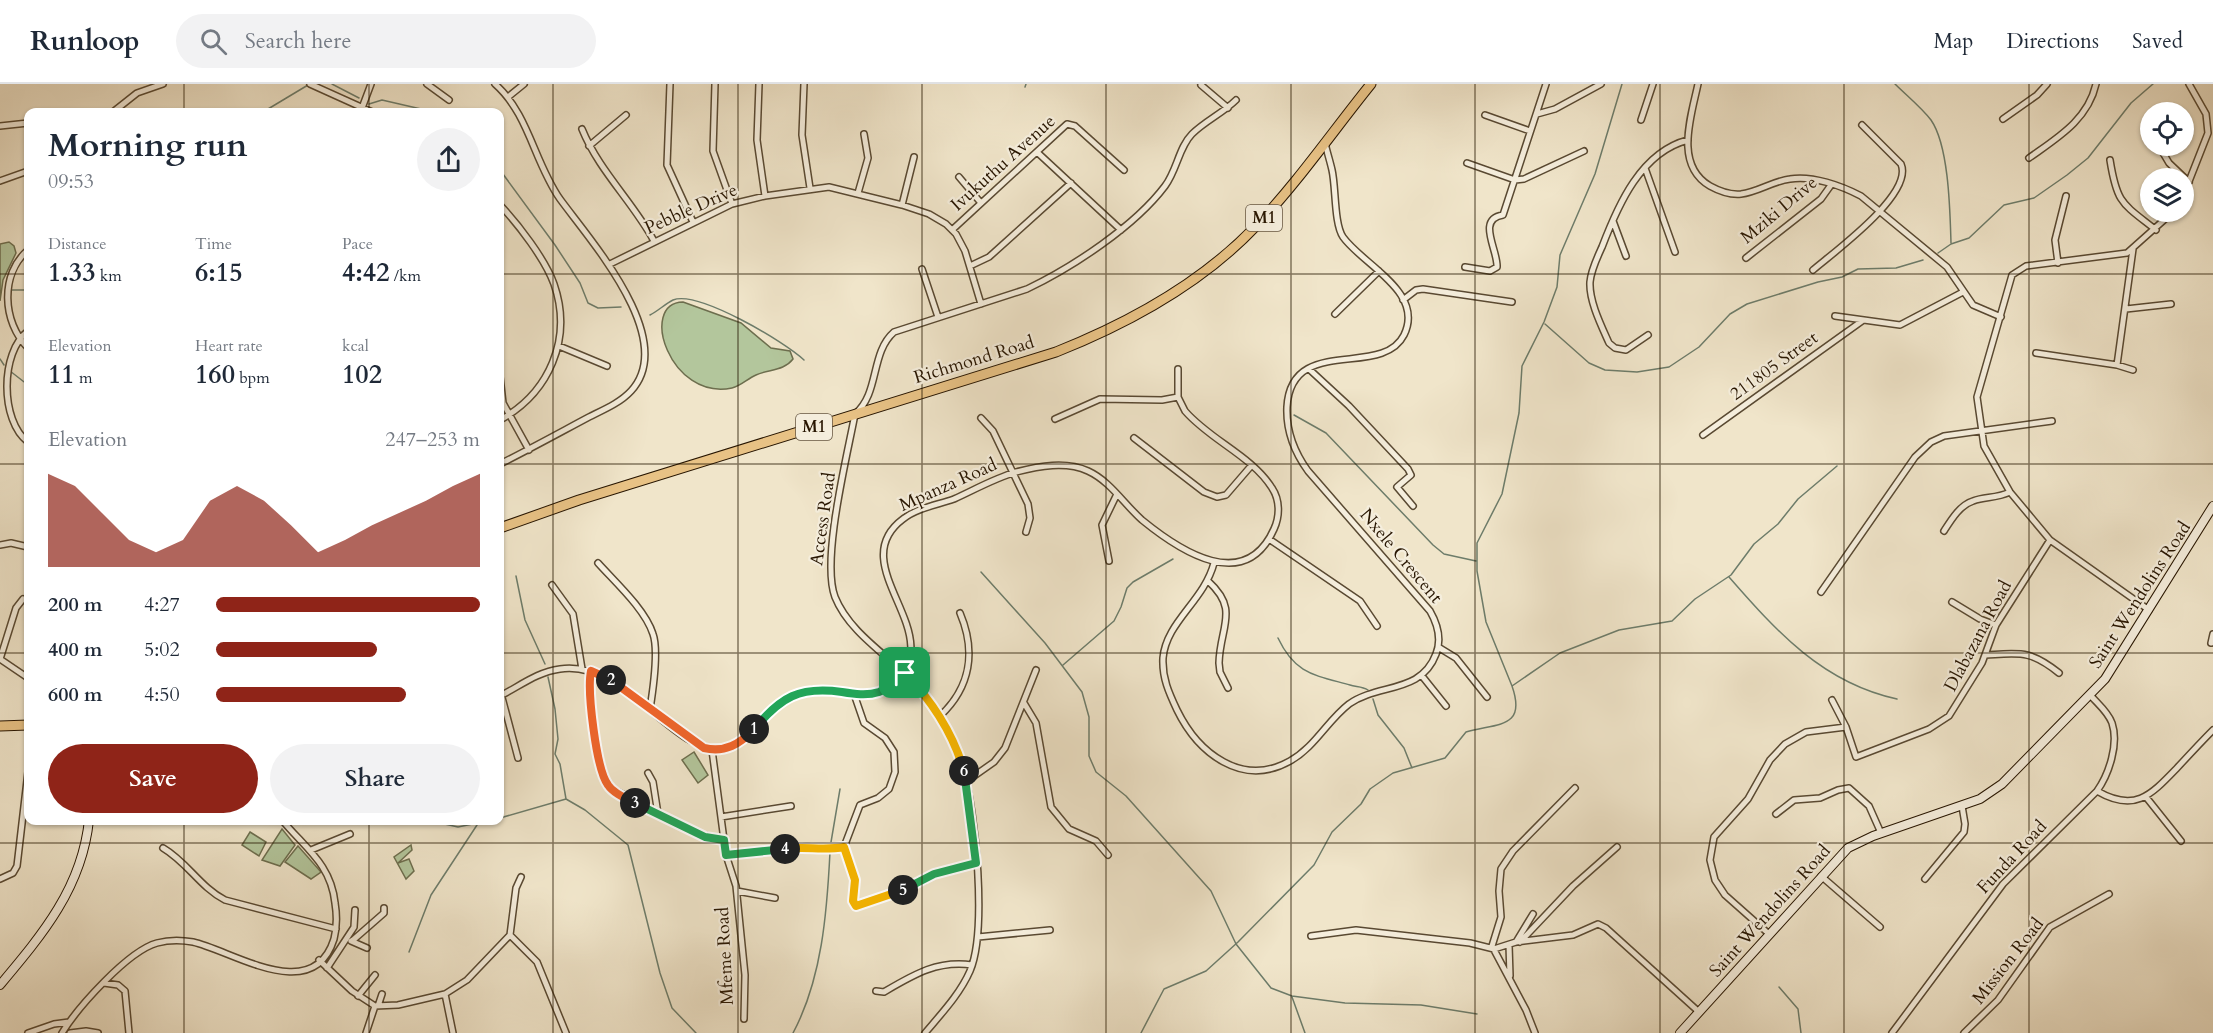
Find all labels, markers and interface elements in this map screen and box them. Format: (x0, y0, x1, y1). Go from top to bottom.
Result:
search box (176, 14, 596, 68)
text: Runloop (30, 22, 140, 60)
icon: search (197, 25, 230, 58)
text: Search here (245, 26, 351, 56)
text: Map (1933, 27, 1973, 56)
text: Directions (2006, 27, 2099, 56)
text: Saved (2132, 27, 2183, 56)
map controls (2140, 102, 2194, 222)
button: locate (2140, 102, 2194, 156)
street label: Ivukuthu Avenue (945, 109, 1061, 217)
text: Morning run (48, 123, 248, 168)
button: share (417, 128, 480, 191)
text: 09:53 (48, 168, 94, 195)
button: layers (2140, 168, 2194, 222)
street label: Mziki Drive (1735, 170, 1823, 250)
street label: Pebble Drive (641, 177, 741, 241)
road number: M1 (1246, 205, 1282, 231)
text: Distance (48, 233, 106, 255)
text: Time (195, 233, 232, 255)
text: Pace (342, 233, 373, 255)
text: 1.33 (48, 255, 96, 290)
text: 6:15 (195, 255, 243, 290)
text: 4:42 (342, 255, 390, 290)
text: km (96, 265, 122, 287)
text: /km (390, 265, 421, 287)
street label: 211805 Street (1725, 325, 1823, 407)
street label: Richmond Road (911, 330, 1038, 390)
text: Elevation (48, 335, 112, 357)
text: Heart rate (195, 335, 263, 357)
text: kcal (342, 335, 369, 357)
text: 11 (48, 357, 75, 392)
text: 160 (195, 357, 235, 392)
text: 102 (342, 357, 382, 392)
text: m (75, 367, 92, 389)
text: bpm (235, 367, 270, 389)
road number: M1 (796, 414, 832, 440)
text: Elevation (48, 426, 127, 453)
text: 247–253 m (385, 426, 480, 453)
street label: Mpanza Road (895, 452, 1001, 518)
street label: Access Road (804, 470, 842, 567)
street label: Nxele Crescent (1354, 503, 1448, 609)
street label: Saint Wendolins Road (2083, 516, 2197, 673)
street label: Dlabazana Road (1938, 576, 2018, 696)
text: 200 m (48, 591, 103, 618)
text: 4:27 (144, 591, 180, 618)
text: 400 m (48, 636, 103, 663)
text: 5:02 (144, 636, 180, 663)
pin (879, 647, 930, 698)
icon: arrive (888, 656, 921, 689)
pin: 2 (596, 665, 626, 695)
text: 2 (607, 669, 615, 691)
text: 600 m (48, 681, 103, 708)
text: 4:50 (144, 681, 180, 708)
pin: 1 (739, 714, 769, 744)
text: 1 (750, 718, 758, 740)
button: Save (48, 744, 258, 813)
button: Share (270, 744, 480, 813)
pin: 6 (949, 756, 979, 786)
text: 6 (960, 760, 968, 782)
pin: 3 (620, 788, 650, 818)
text: 3 (631, 792, 639, 814)
street label: Funda Road (1971, 814, 2053, 899)
pin: 4 (770, 834, 800, 864)
text: 4 (781, 838, 789, 860)
street label: Saint Wendolins Road (1704, 839, 1837, 983)
pin: 5 (888, 875, 918, 905)
text: 5 (899, 879, 907, 901)
street label: Mfeme Road (710, 906, 740, 1006)
street label: Mission Road (1966, 912, 2050, 1009)

